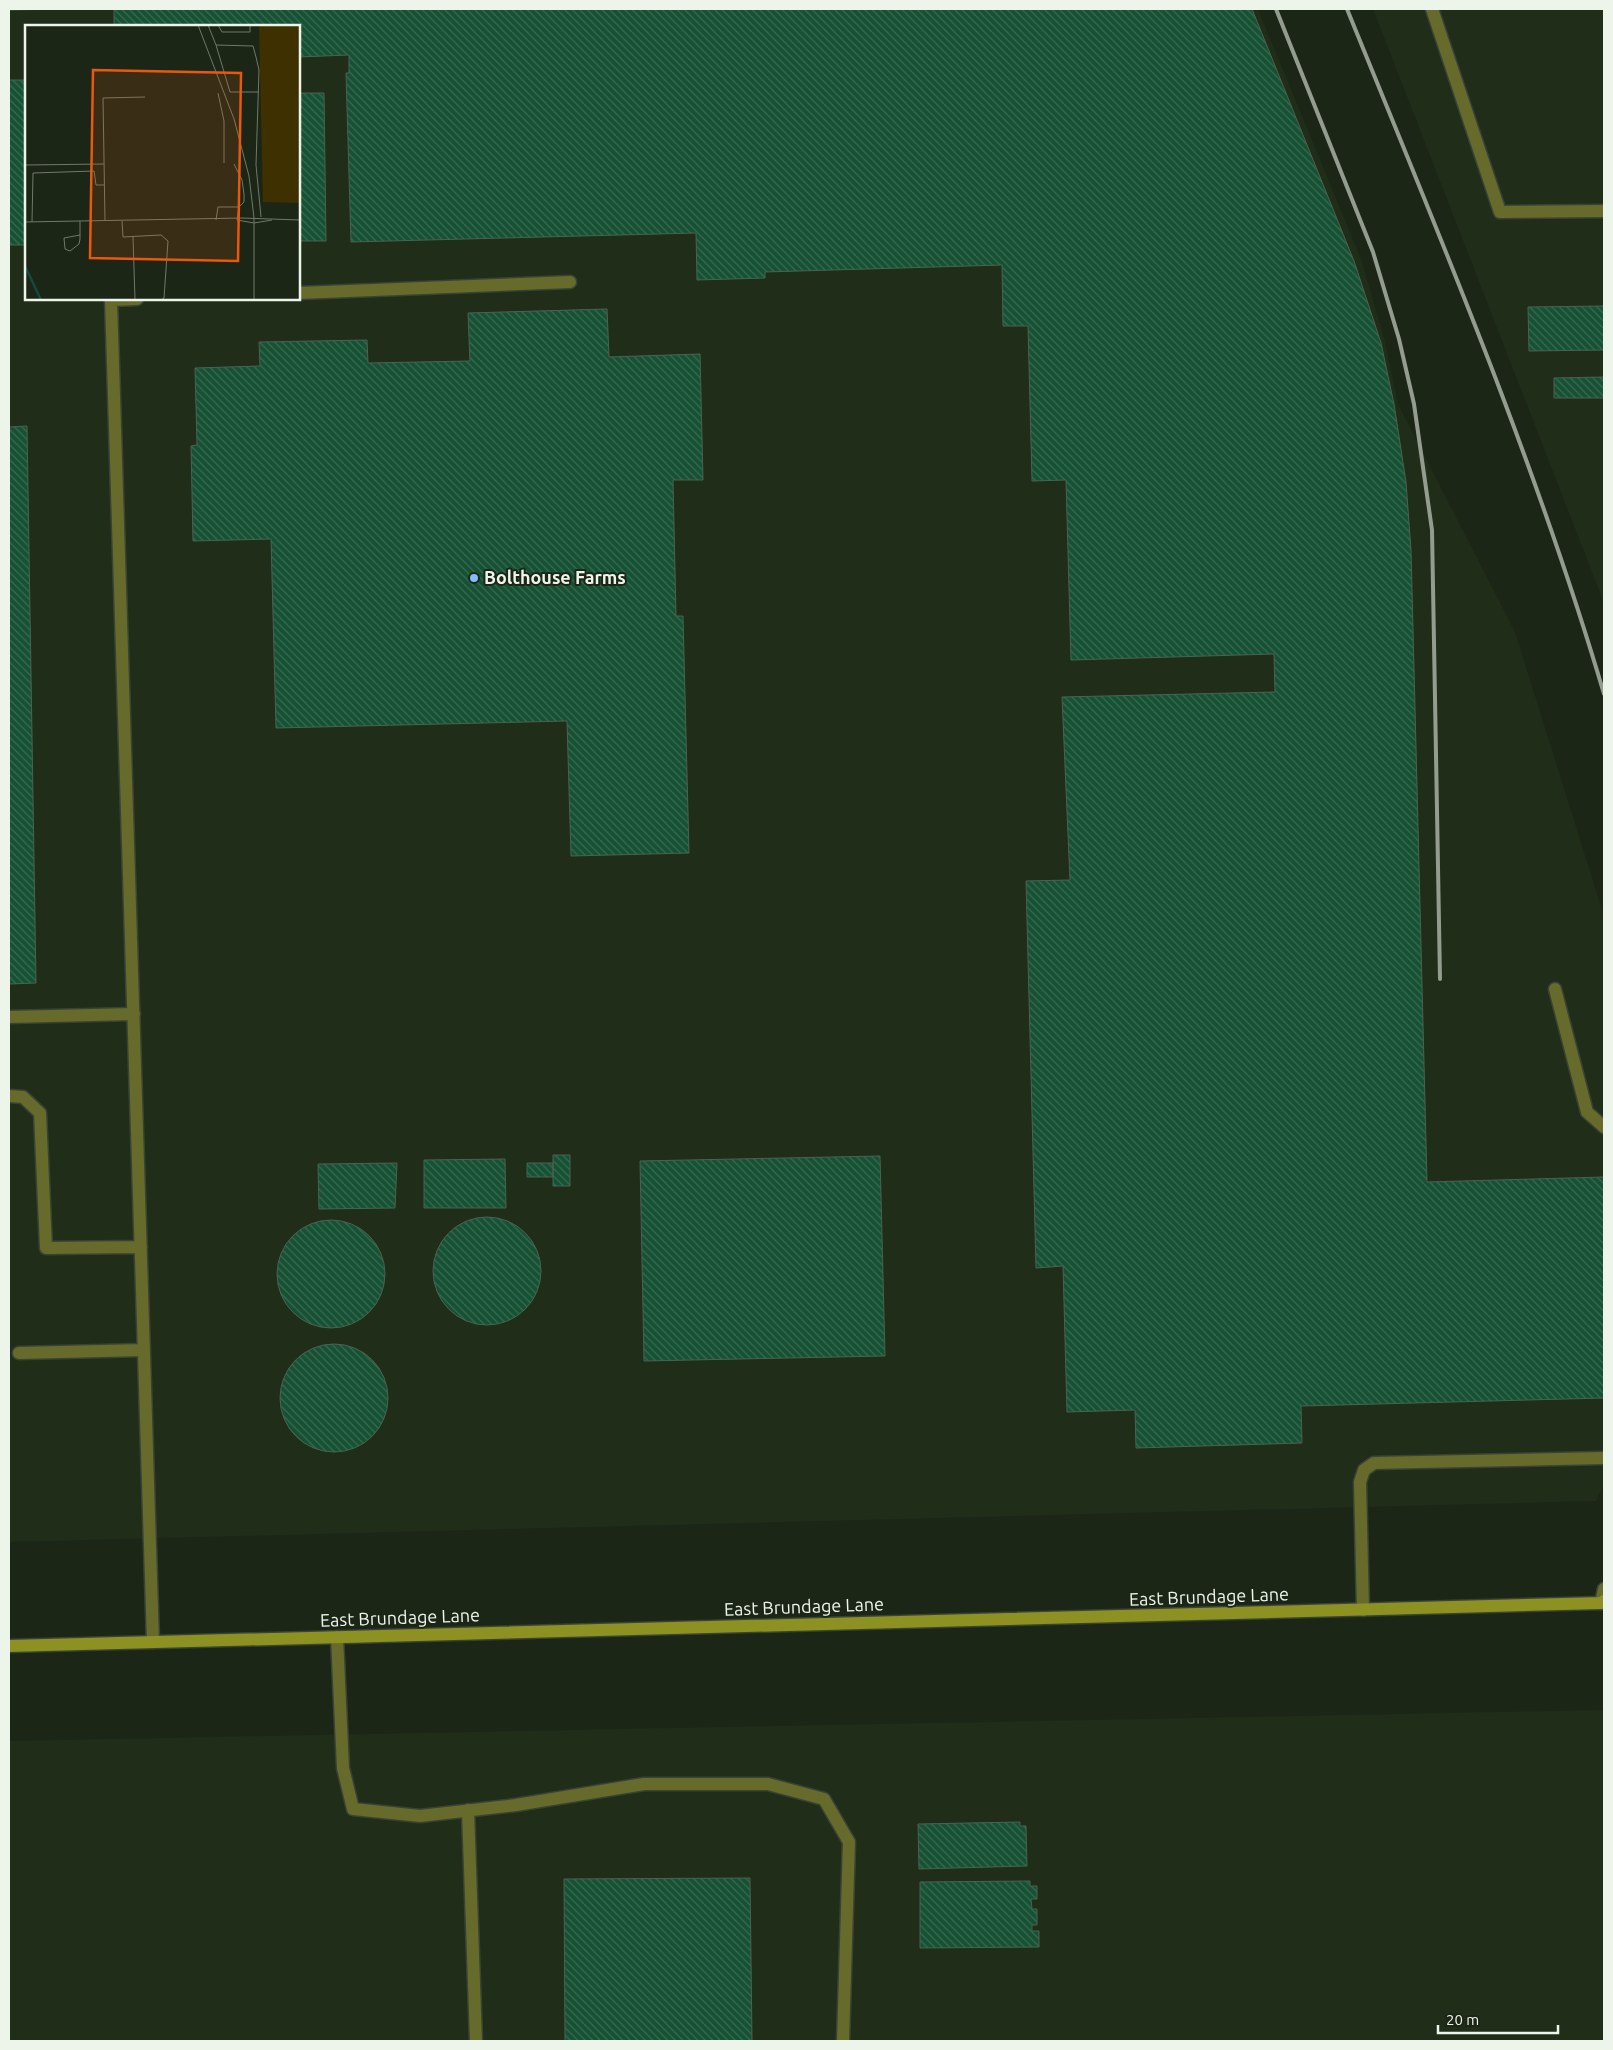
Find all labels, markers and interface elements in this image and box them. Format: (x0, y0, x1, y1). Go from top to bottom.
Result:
inset map (25, 25, 300, 300)
place label: Bolthouse Farms (484, 567, 626, 587)
marker: Bolthouse Farms (468, 572, 480, 584)
street label: East Brundage Lane (1129, 1583, 1289, 1609)
street label: East Brundage Lane (724, 1593, 884, 1619)
street label: East Brundage Lane (320, 1604, 480, 1630)
scale bar (1438, 2002, 1558, 2034)
text: 20 m (1446, 2011, 1479, 2028)

